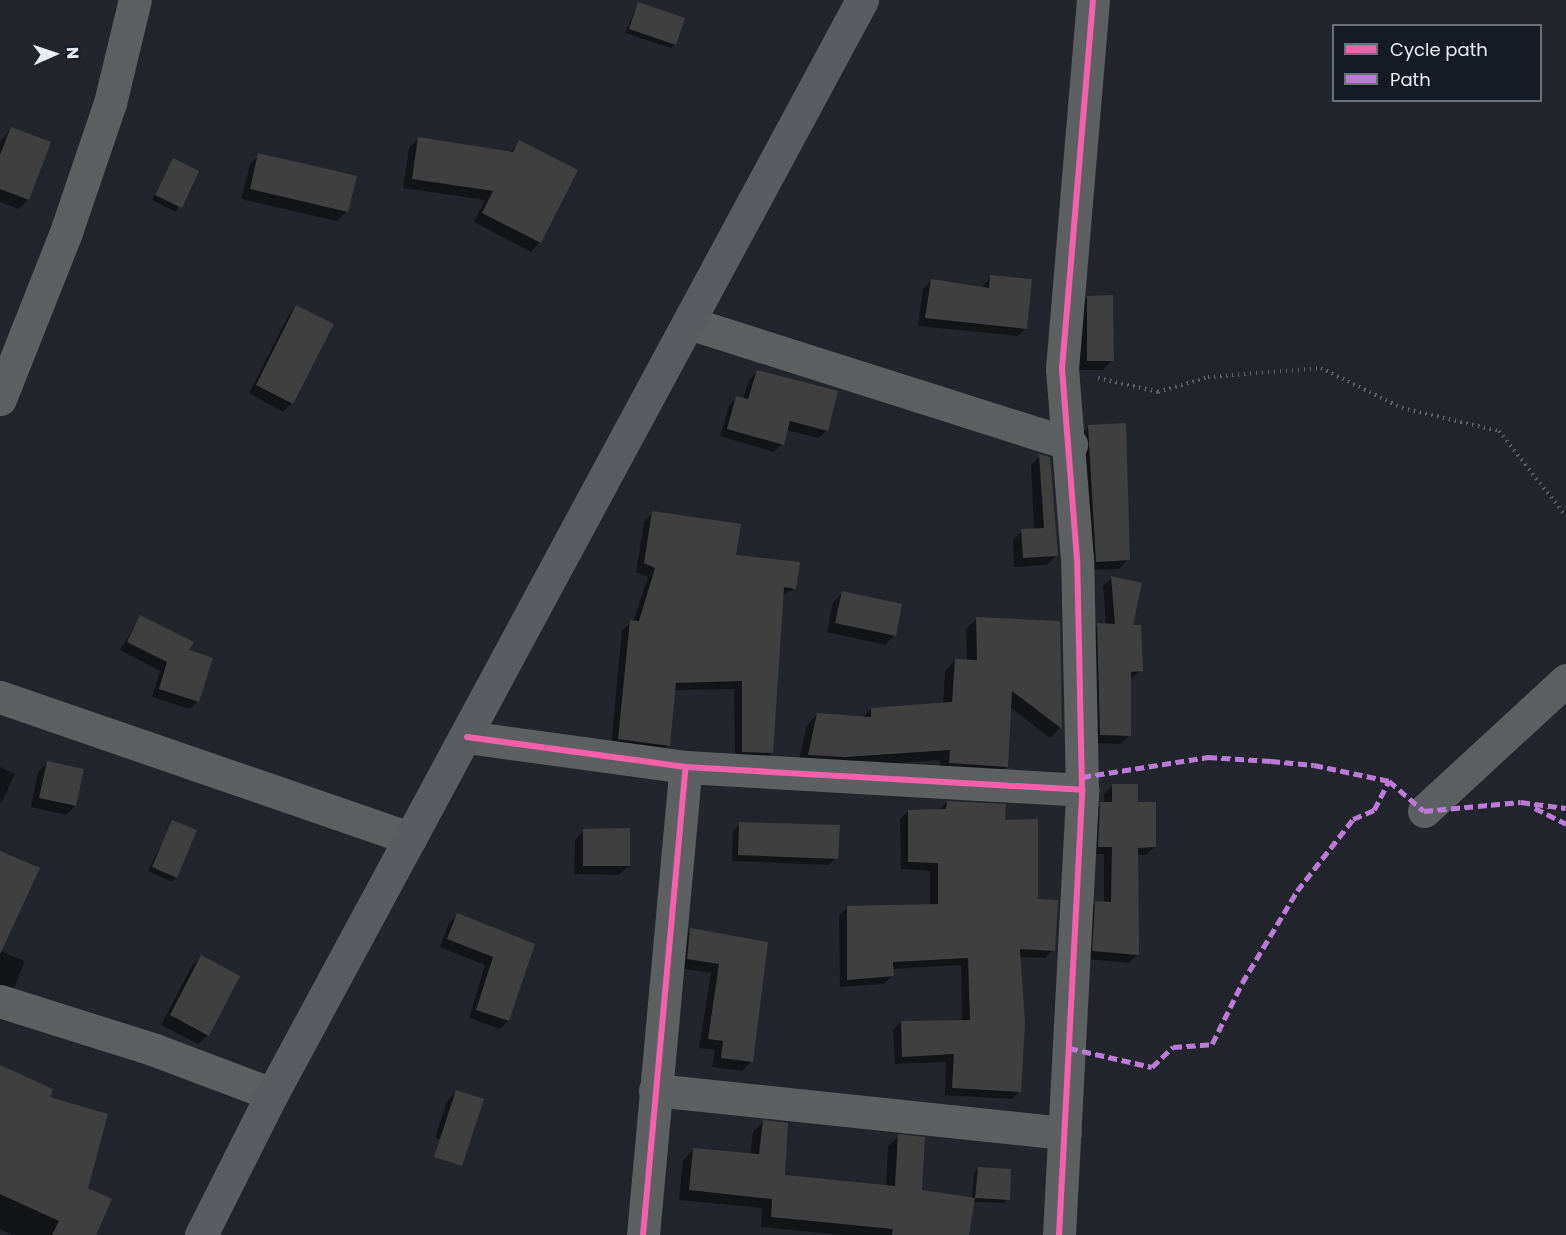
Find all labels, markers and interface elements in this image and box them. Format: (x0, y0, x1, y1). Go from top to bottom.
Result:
north arrow (24, 24, 84, 84)
legend (1332, 24, 1542, 102)
text: Cycle path (1390, 37, 1488, 62)
text: N (61, 46, 84, 60)
text: Path (1390, 67, 1431, 92)

